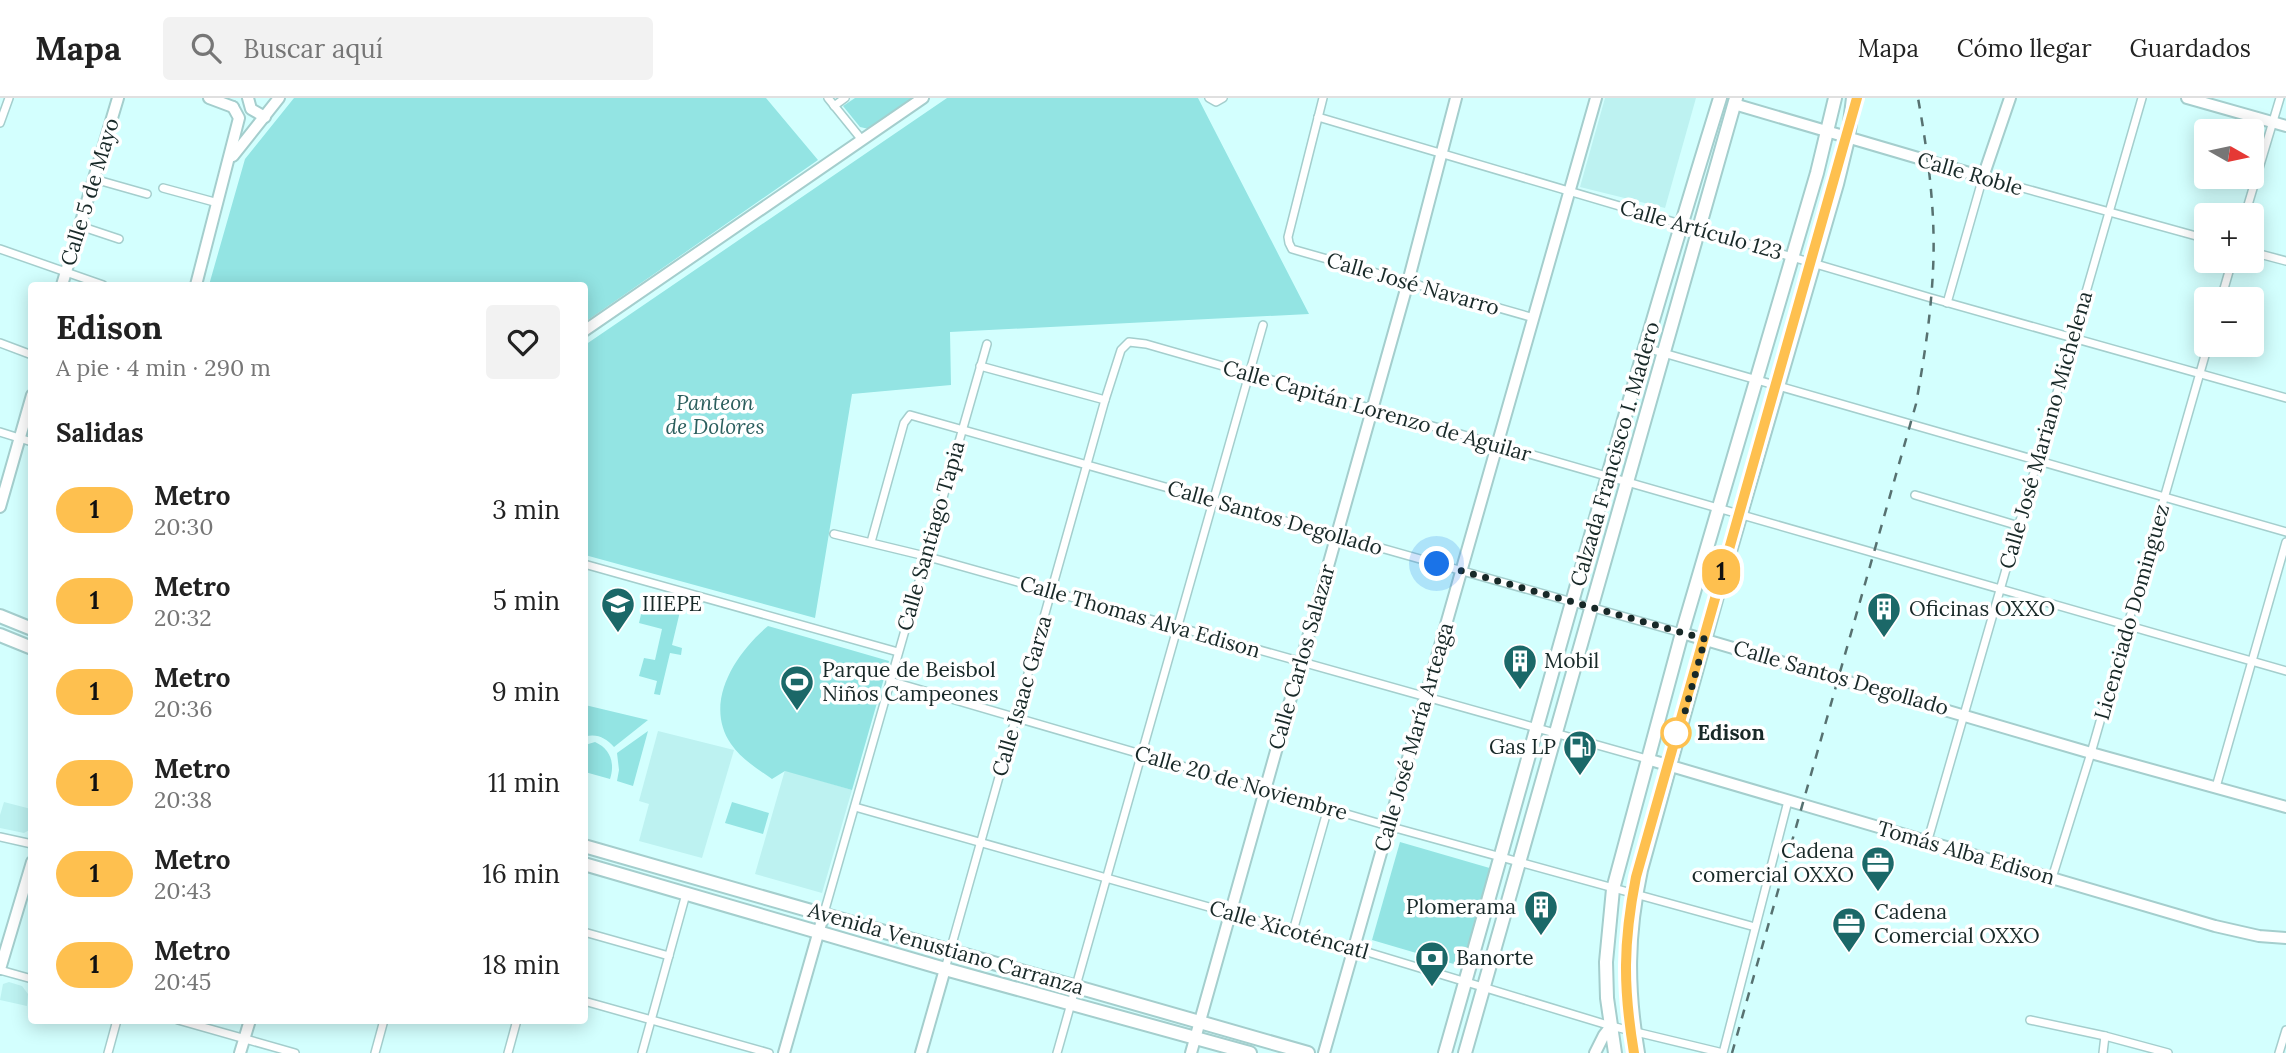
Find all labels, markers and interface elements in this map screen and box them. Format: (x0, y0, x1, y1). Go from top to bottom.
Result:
search box (163, 17, 653, 80)
text: Mapa (35, 27, 121, 69)
icon: search (187, 29, 225, 67)
text: Buscar aquí (243, 32, 383, 65)
text: Mapa (1858, 33, 1919, 64)
text: Cómo llegar (1957, 33, 2092, 64)
text: Guardados (2130, 33, 2251, 64)
street label: Calle 5 de Mayo (54, 115, 125, 269)
north arrow (2194, 119, 2264, 189)
map controls (2194, 119, 2264, 357)
street label: Calle Roble (1914, 146, 2026, 201)
street label: Calle Artículo 123 (1617, 193, 1786, 266)
button: + (2194, 203, 2264, 273)
street label: Calle José Navarro (1324, 246, 1503, 321)
button: − (2194, 287, 2264, 357)
street label: Calle José Mariano Michelena (1993, 288, 2098, 572)
button: heart (486, 305, 560, 379)
text: Edison (56, 306, 163, 348)
street label: Calzada Francisco I. Madero (1564, 318, 1665, 589)
text: A pie · 4 min · 290 m (56, 353, 271, 382)
street label: Calle Capitán Lorenzo de Aguilar (1220, 354, 1534, 468)
park label: Panteon de Dolores (666, 389, 764, 440)
text: Salidas (56, 416, 144, 449)
street label: Calle Santiago Tapia (890, 438, 971, 634)
street label: Calle Santos Degollado (1164, 474, 1386, 561)
text: Metro (154, 479, 230, 512)
text: 3 min (492, 493, 560, 526)
text: 1 (90, 494, 99, 525)
street label: Licenciado Dominguez (2088, 501, 2175, 723)
text: 20:30 (154, 512, 213, 541)
your location (1419, 546, 1454, 581)
line badge: 1 (1698, 549, 1744, 595)
text: 1 (1716, 556, 1726, 587)
street label: Calle Carlos Salazar (1262, 561, 1341, 753)
street label: Calle Thomas Alva Edison (1017, 569, 1264, 664)
text: Metro (154, 570, 230, 603)
text: 5 min (493, 584, 560, 617)
text: 1 (90, 585, 99, 616)
school or university icon: IIIEPE (599, 585, 637, 634)
place label: IIIEPE (642, 590, 702, 617)
building icon: Oficinas OXXO (1865, 590, 1903, 639)
place label: Oficinas OXXO (1909, 595, 2055, 622)
text: 20:32 (154, 603, 212, 632)
street label: Calle Isaac Garza (986, 612, 1057, 779)
street label: Calle José María Arteaga (1368, 619, 1459, 855)
street label: Calle Santos Degollado (1730, 634, 1952, 721)
building icon: Mobil (1501, 642, 1539, 691)
place label: Mobil (1544, 647, 1599, 674)
place label: Parque de Beisbol Niños Campeones (822, 656, 998, 707)
text: Metro (154, 661, 230, 694)
sports icon: Parque de Beisbol Niños Campeones (778, 663, 816, 712)
text: 9 min (492, 675, 560, 708)
text: 1 (90, 676, 99, 707)
text: 20:36 (154, 694, 213, 723)
marker: Edison (1661, 718, 1691, 748)
place label: Edison (1697, 719, 1765, 746)
fuel station icon: Gas LP (1561, 728, 1599, 777)
place label: Gas LP (1489, 733, 1556, 760)
street label: Calle 20 de Noviembre (1132, 739, 1351, 826)
text: Metro (154, 752, 230, 785)
text: 11 min (488, 766, 560, 799)
text: 1 (90, 767, 99, 798)
text: 20:38 (154, 785, 212, 814)
street label: Tomás Alba Edison (1874, 814, 2058, 891)
place label: Cadena comercial OXXO (1692, 837, 1854, 888)
text: Metro (154, 843, 230, 876)
office icon: Cadena comercial OXXO (1859, 844, 1897, 893)
text: 16 min (482, 857, 560, 890)
text: 1 (90, 858, 99, 889)
text: 20:43 (154, 876, 212, 905)
building icon: Plomerama (1522, 888, 1560, 937)
place label: Plomerama (1406, 893, 1516, 920)
street label: Calle Xicoténcatl (1206, 894, 1372, 965)
street label: Avenida Venustiano Carranza (804, 896, 1087, 1001)
place label: Cadena Comercial OXXO (1874, 898, 2040, 949)
office icon: Cadena Comercial OXXO (1830, 905, 1868, 954)
text: Metro (154, 934, 230, 967)
bank icon: Banorte (1413, 939, 1451, 988)
place label: Banorte (1456, 944, 1534, 971)
text: 18 min (483, 948, 560, 981)
text: 1 (90, 949, 99, 980)
text: 20:45 (154, 967, 211, 996)

